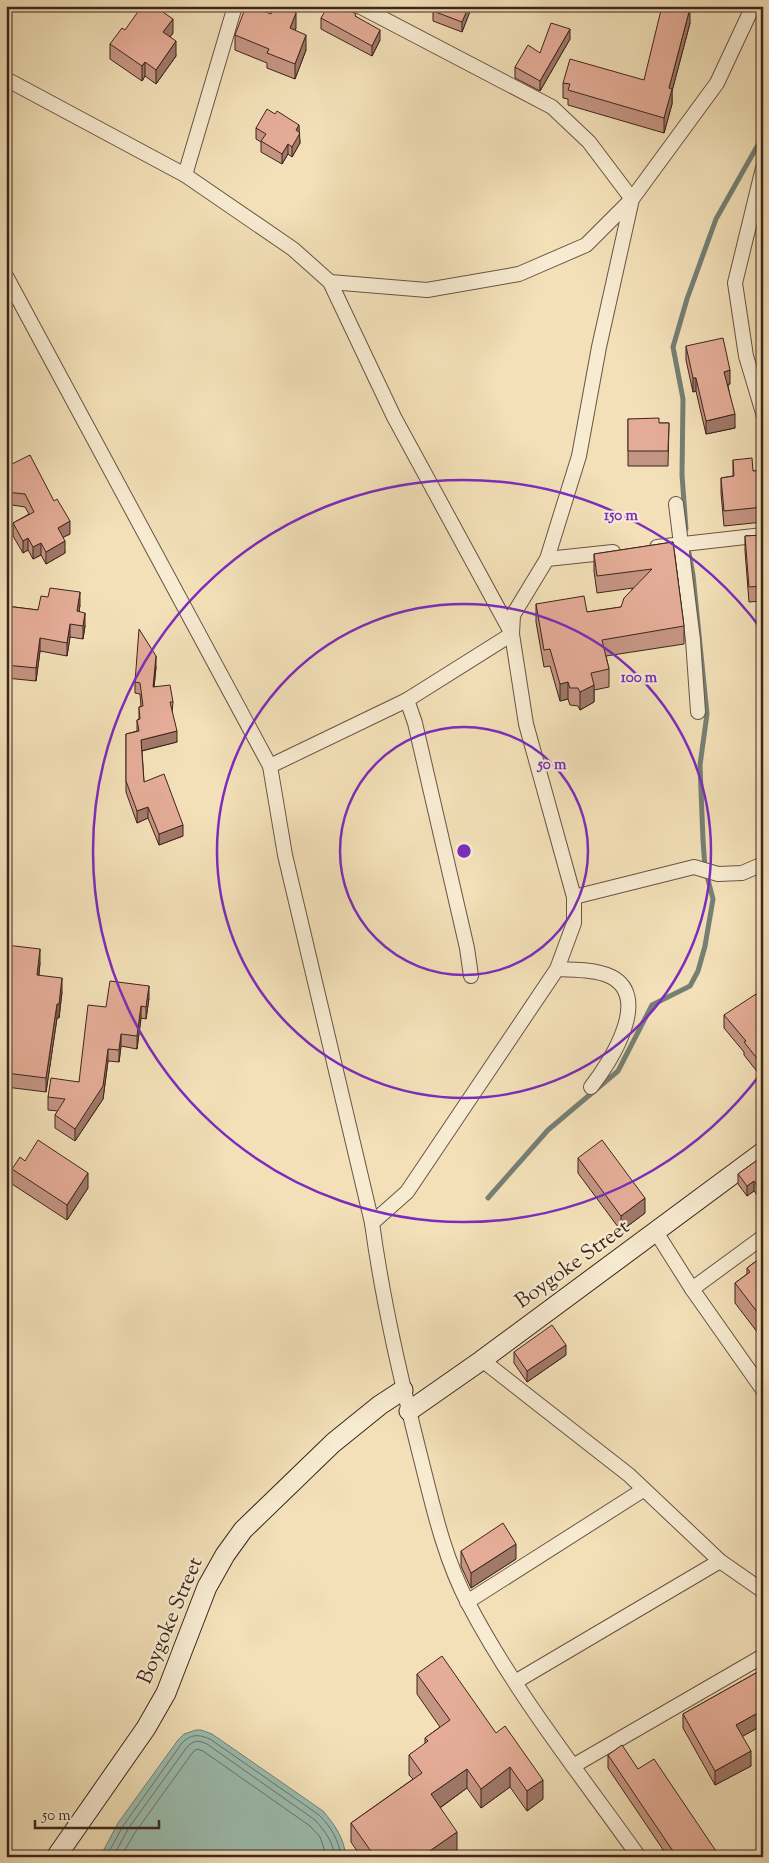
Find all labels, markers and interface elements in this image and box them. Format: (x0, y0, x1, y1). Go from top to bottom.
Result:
text: 150 m (604, 506, 638, 527)
text: 100 m (621, 668, 658, 689)
text: 50 m (537, 755, 567, 776)
centre of rings (455, 842, 473, 860)
street label: Boygoke Street (509, 1213, 637, 1317)
street label: Boygoke Street (131, 1553, 211, 1689)
scale bar (35, 1798, 159, 1830)
text: 50 m (41, 1806, 71, 1827)

